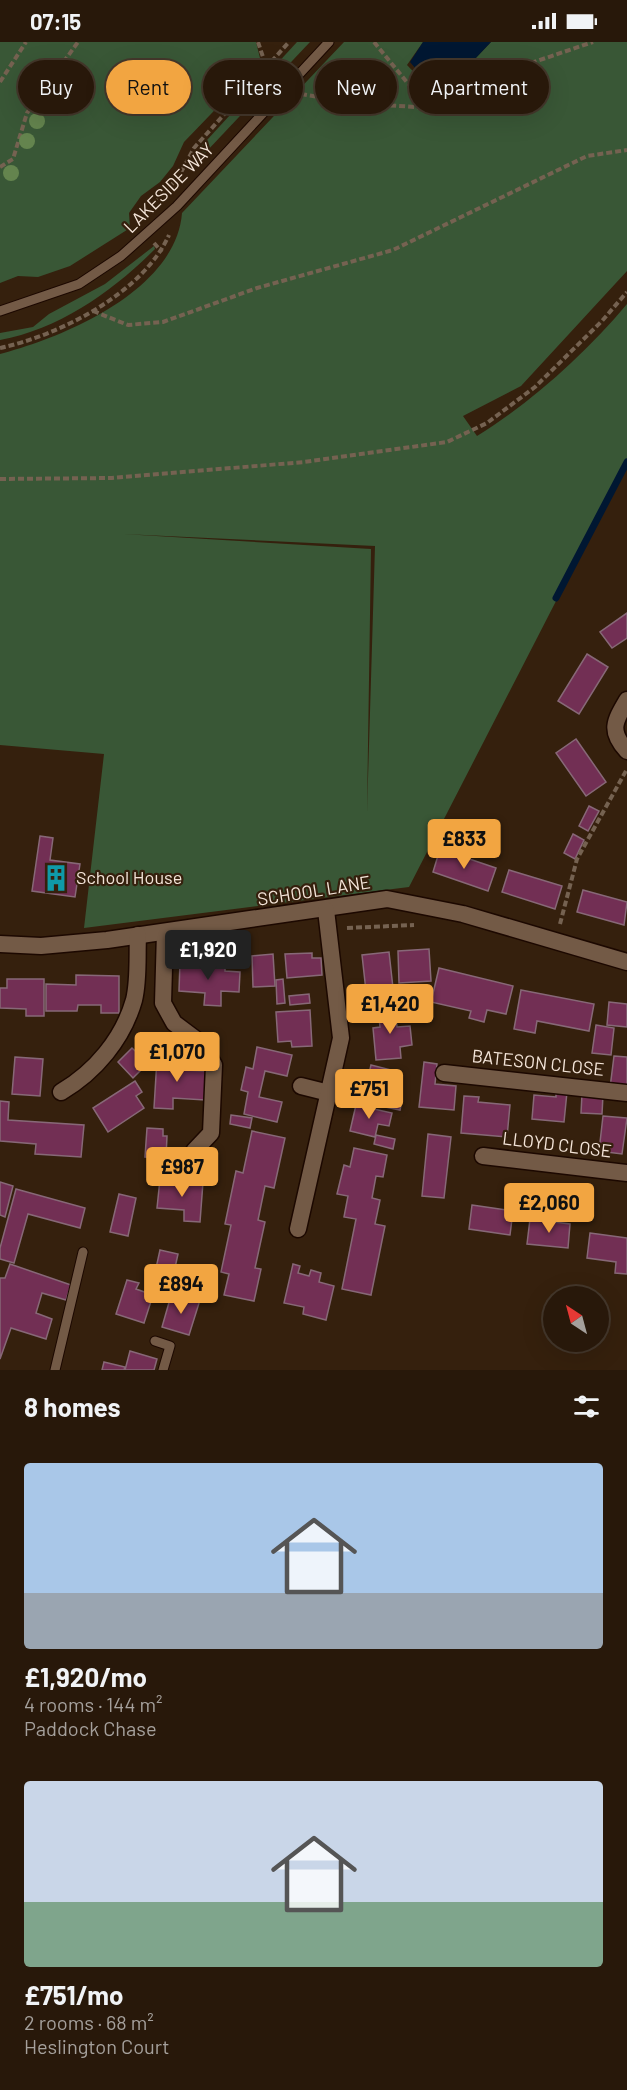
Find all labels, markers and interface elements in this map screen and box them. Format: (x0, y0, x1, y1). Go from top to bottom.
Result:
text: 07:15 (30, 8, 81, 34)
chip: Buy (18, 60, 94, 114)
chip: Rent (106, 60, 191, 114)
chip: Filters (203, 60, 303, 114)
chip: New (315, 60, 397, 114)
chip: Apartment (409, 60, 549, 114)
street label: LAKESIDE WAY (119, 138, 218, 237)
pin: £833 (428, 819, 500, 870)
text: £833 (442, 826, 486, 850)
building icon: School House (41, 863, 71, 893)
place label: School House (76, 866, 182, 888)
street label: SCHOOL LANE (256, 870, 372, 910)
pin: £1,920 (159, 930, 257, 981)
text: £1,920 (179, 937, 237, 961)
pin: £1,420 (341, 984, 439, 1035)
text: £1,420 (360, 991, 420, 1015)
pin: £1,070 (128, 1032, 226, 1083)
text: £1,070 (149, 1039, 205, 1063)
street label: BATESON CLOSE (471, 1044, 605, 1080)
pin: £751 (333, 1069, 405, 1120)
text: £751 (349, 1076, 389, 1100)
street label: LLOYD CLOSE (501, 1126, 613, 1162)
pin: £987 (146, 1147, 218, 1198)
text: £987 (160, 1154, 204, 1178)
pin: £2,060 (500, 1183, 598, 1234)
text: £2,060 (518, 1190, 580, 1214)
pin: £894 (145, 1264, 217, 1315)
text: £894 (158, 1271, 204, 1295)
north arrow (543, 1286, 609, 1352)
map controls (543, 1286, 609, 1352)
icon: filters (570, 1390, 603, 1423)
text: 8 homes (24, 1391, 121, 1422)
icon: home (260, 1502, 368, 1610)
text: £1,920/mo (24, 1661, 147, 1692)
text: 4 rooms · 144 m² (24, 1692, 162, 1716)
text: Paddock Chase (24, 1716, 157, 1740)
icon: home (260, 1820, 368, 1928)
text: £751/mo (24, 1979, 123, 2010)
text: 2 rooms · 68 m² (24, 2010, 154, 2034)
text: Heslington Court (24, 2034, 170, 2058)

